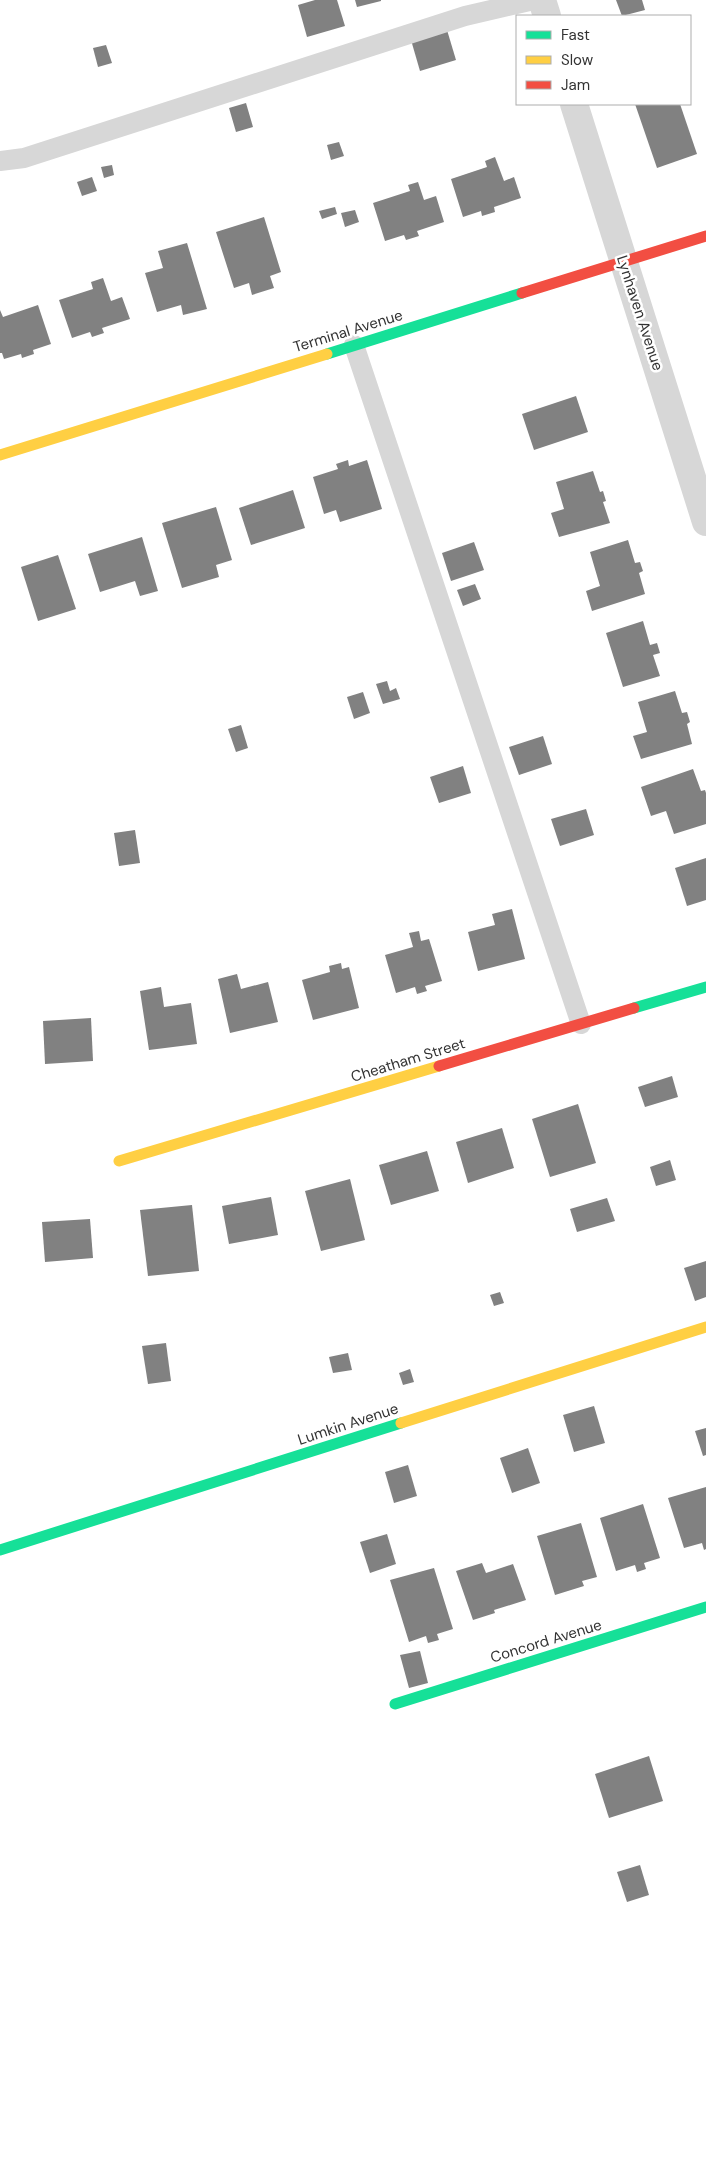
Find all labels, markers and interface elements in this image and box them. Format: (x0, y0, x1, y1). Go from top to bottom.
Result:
legend (516, 15, 691, 105)
text: Fast (561, 25, 590, 45)
text: Slow (561, 50, 594, 70)
text: Jam (561, 75, 590, 95)
street label: Lynhaven Avenue (612, 253, 668, 373)
street label: Terminal Avenue (291, 305, 405, 357)
street label: Cheatham Street (348, 1033, 468, 1087)
street label: Lumkin Avenue (295, 1398, 401, 1450)
street label: Concord Avenue (488, 1615, 604, 1667)

